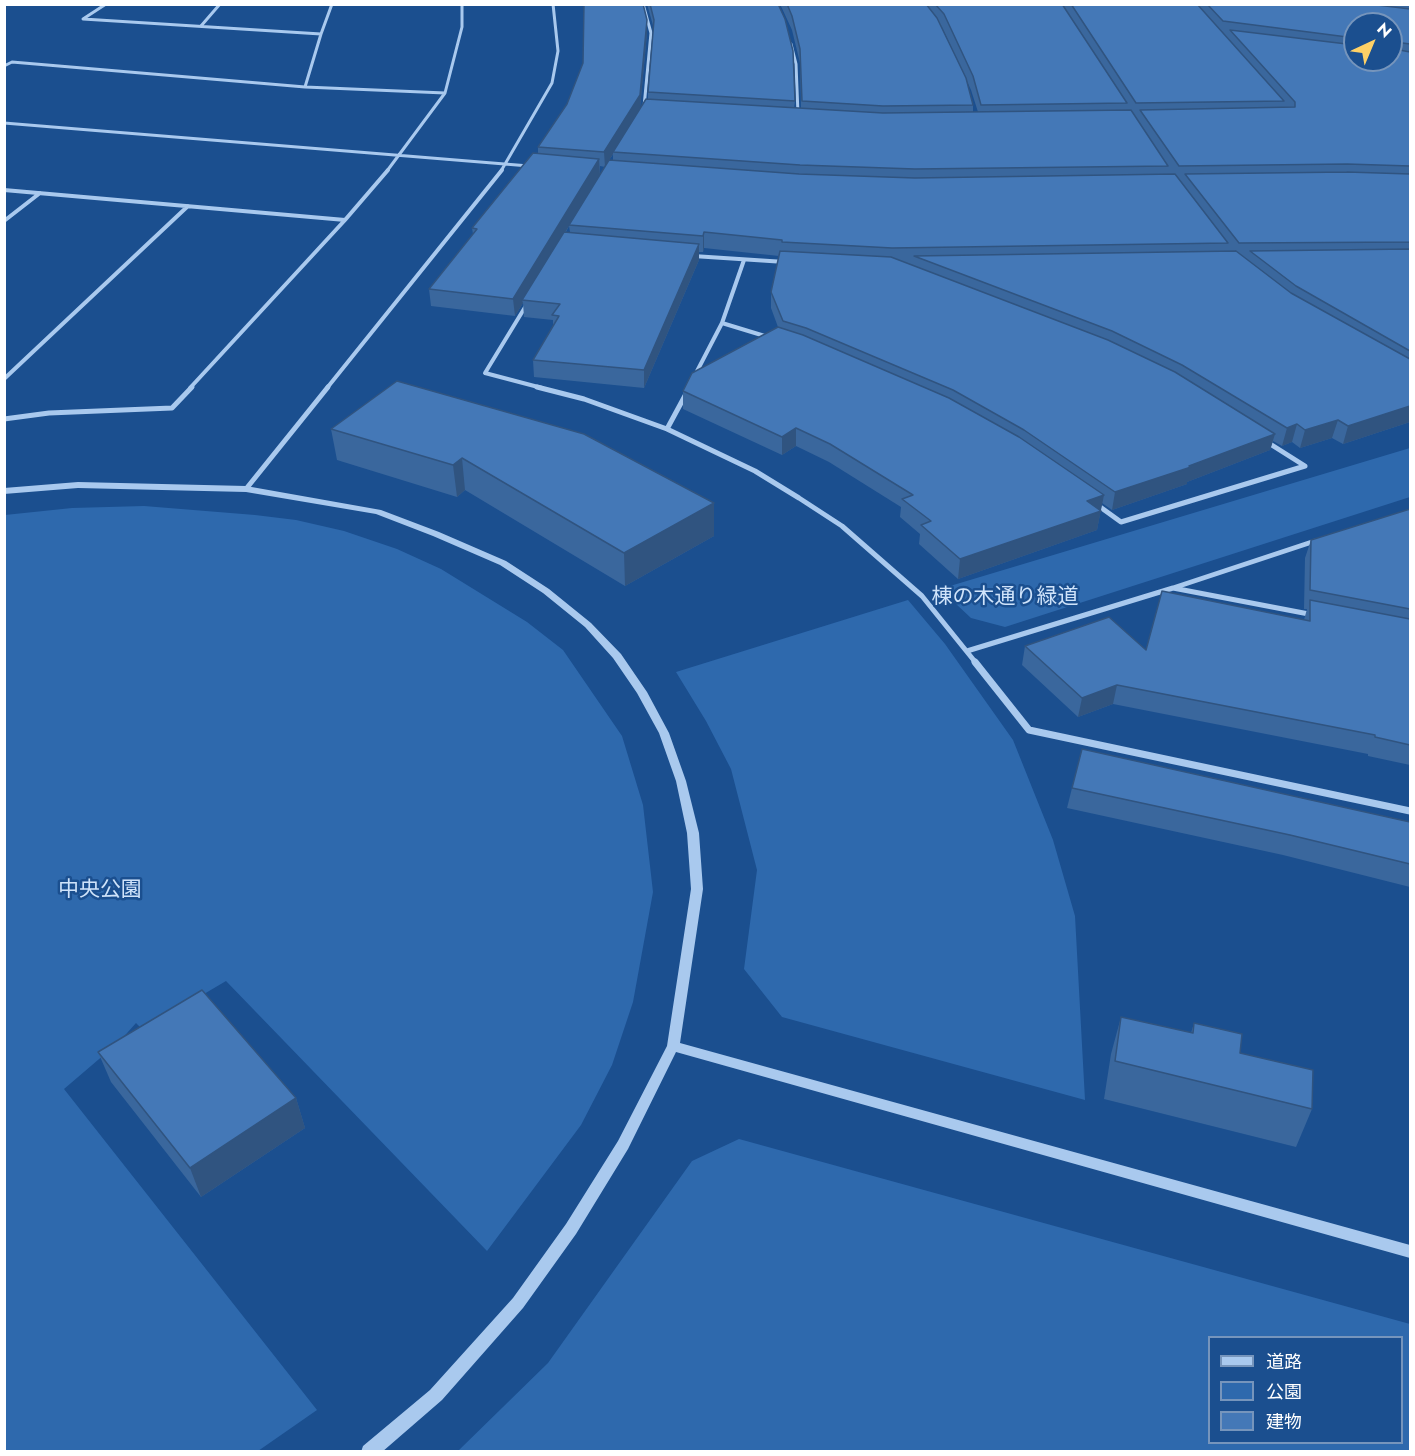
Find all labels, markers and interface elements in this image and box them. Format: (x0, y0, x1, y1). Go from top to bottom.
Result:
north arrow (1343, 12, 1403, 72)
text: N (1372, 17, 1397, 43)
park label: 棟の木通り緑道 (932, 585, 1078, 611)
park label: 中央公園 (58, 878, 142, 904)
legend (1208, 1336, 1403, 1444)
text: 道路 (1266, 1349, 1302, 1375)
text: 公園 (1266, 1379, 1302, 1405)
text: 建物 (1266, 1409, 1302, 1435)

